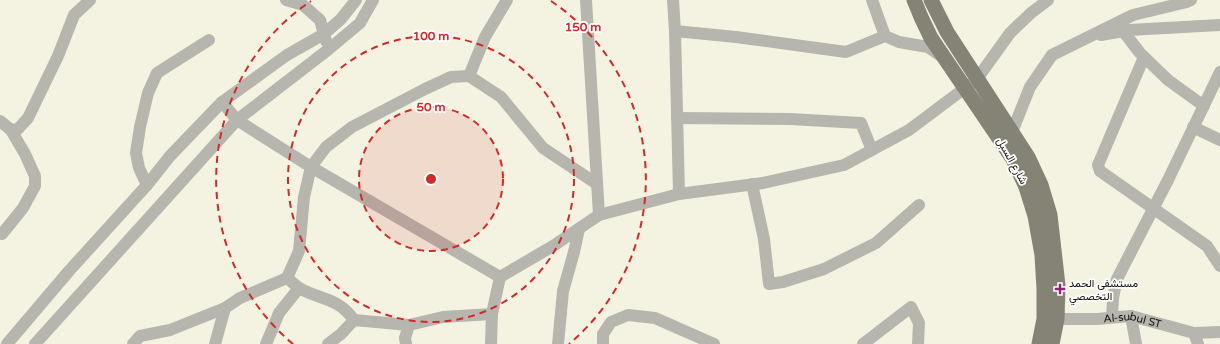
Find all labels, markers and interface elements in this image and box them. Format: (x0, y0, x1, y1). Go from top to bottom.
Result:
text: 150 m (565, 20, 601, 34)
text: 100 m (413, 29, 449, 43)
text: 50 m (416, 100, 446, 114)
street label: شارع السبل (993, 135, 1030, 187)
centre of rings (424, 172, 438, 186)
place label: مستشفى الحمد التخصصي (1069, 277, 1138, 306)
marker: مستشفى الحمد التخصصي (1054, 283, 1066, 295)
street label: Al-subul ST (1103, 309, 1163, 331)

